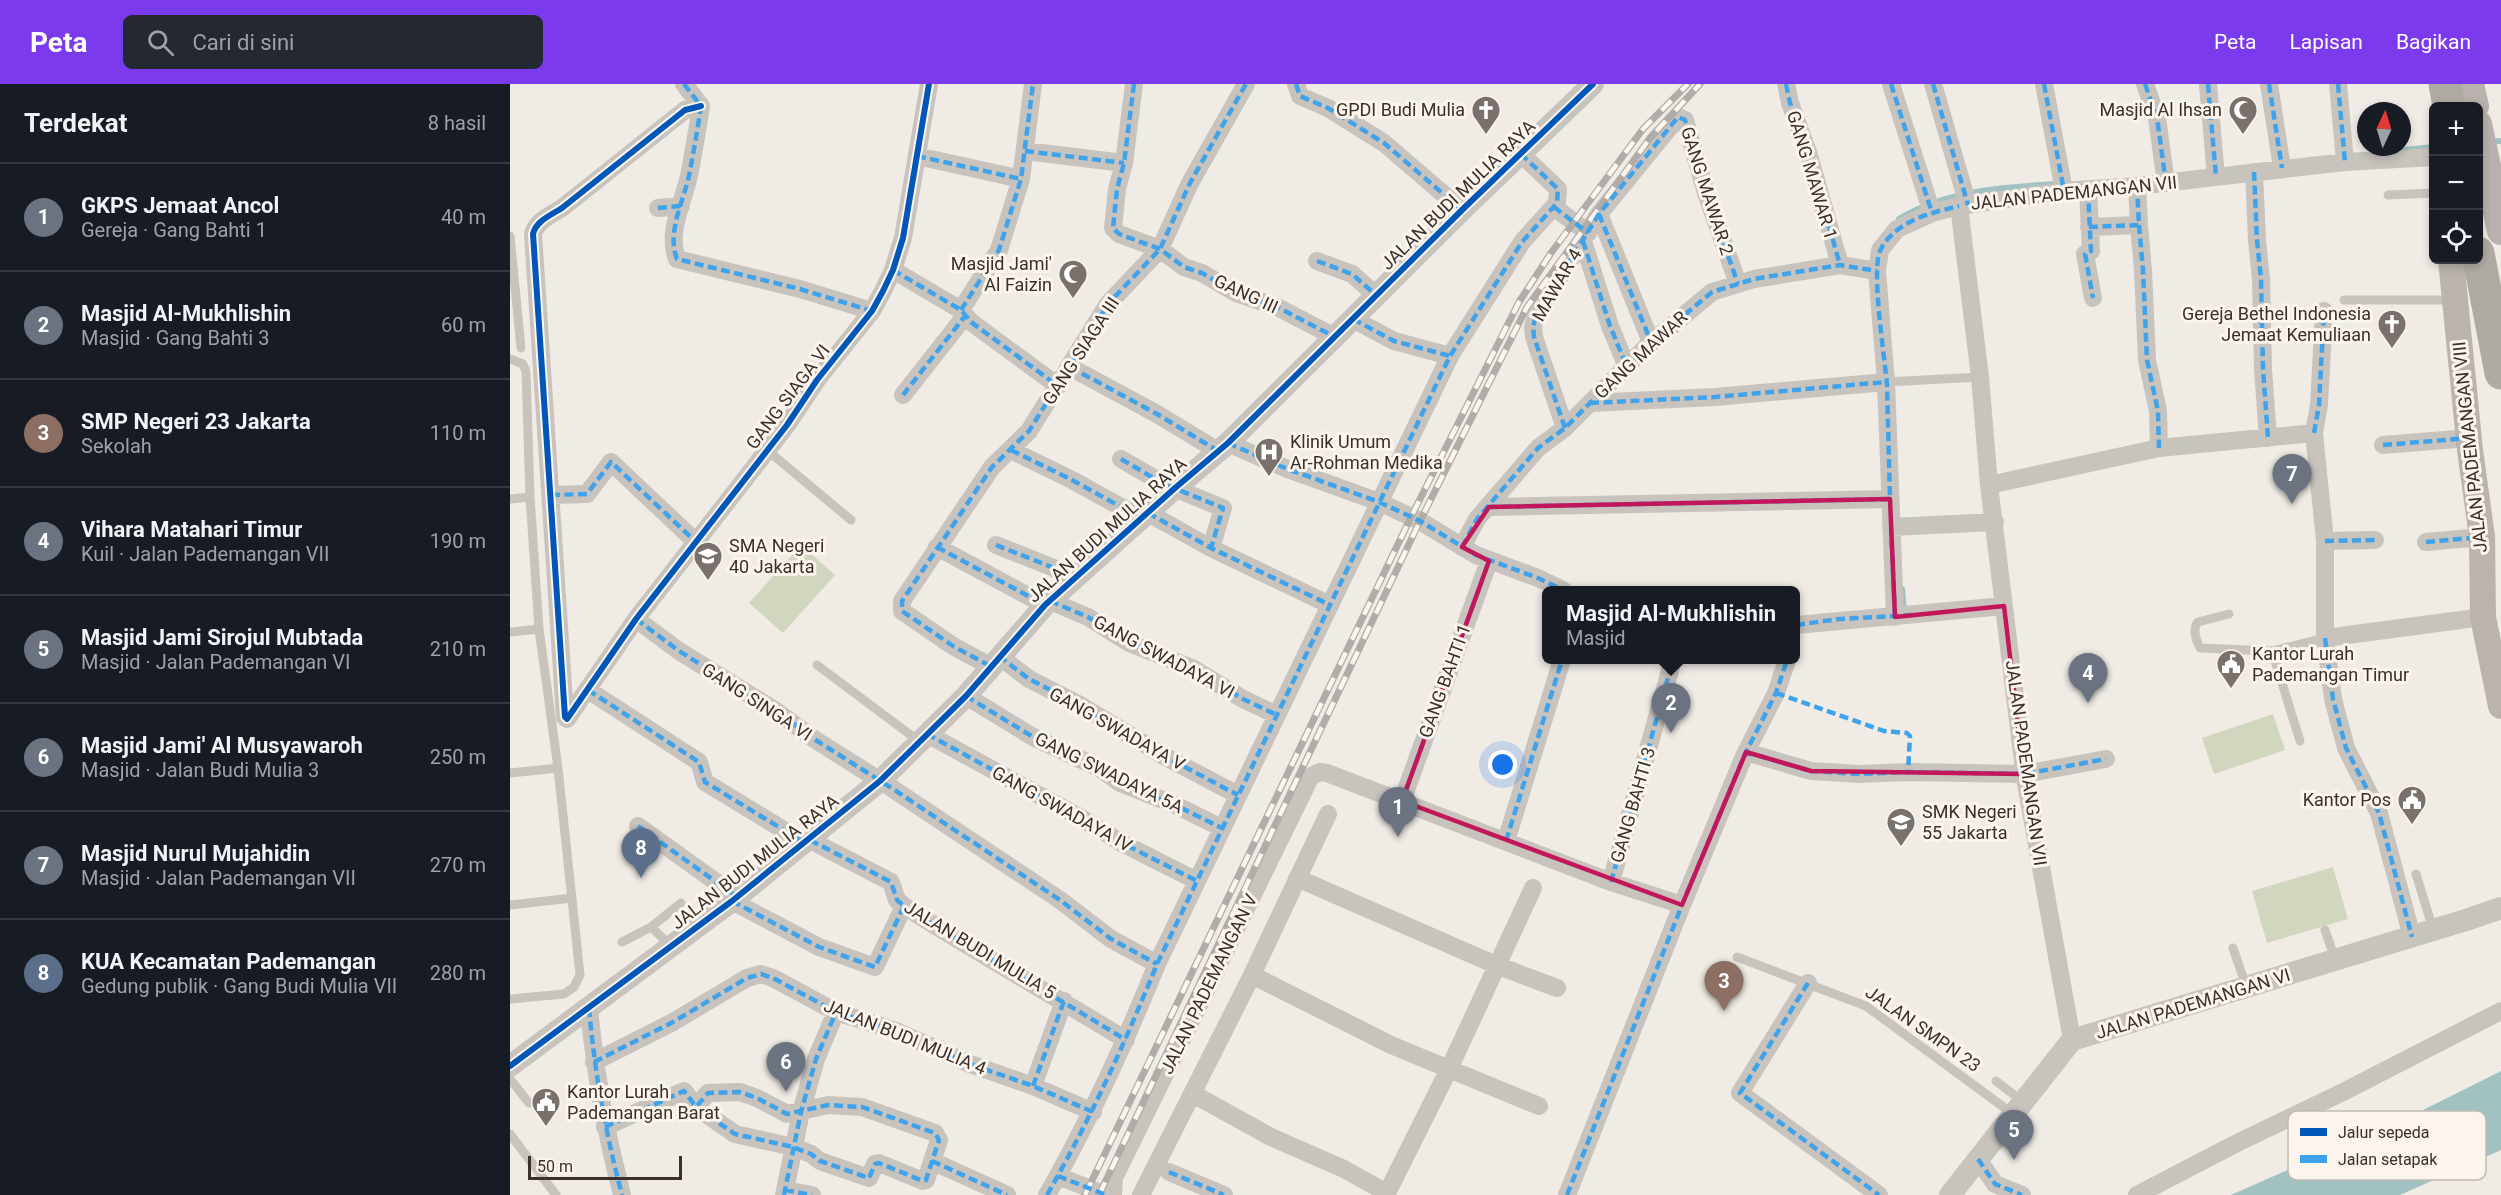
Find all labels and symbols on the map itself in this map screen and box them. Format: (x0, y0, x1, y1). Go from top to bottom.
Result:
church icon: GPDI Budi Mulia (1470, 94, 1502, 136)
mosque icon: Masjid Al Ihsan (2227, 94, 2259, 136)
place label: GPDI Budi Mulia (1336, 99, 1465, 120)
place label: Masjid Al Ihsan (2099, 99, 2222, 120)
north arrow (2357, 102, 2411, 156)
street label: GANG MAWAR 1 (1783, 108, 1842, 242)
street label: JALAN BUDI MULIA RAYA (1376, 115, 1539, 274)
street label: GANG MAWAR 2 (1677, 124, 1738, 258)
street label: JALAN PADEMANGAN VII (1970, 171, 2178, 214)
street label: MAWAR 4 (1527, 245, 1586, 325)
place label: Masjid Jami' Al Faizin (951, 253, 1052, 295)
mosque icon: Masjid Jami' Al Faizin (1057, 258, 1089, 300)
street label: GANG III (1211, 270, 1282, 317)
street label: GANG SIAGA III (1038, 293, 1123, 408)
place label: Gereja Bethel Indonesia Jemaat Kemuliaan (2182, 303, 2371, 345)
street label: GANG MAWAR (1590, 306, 1691, 403)
church icon: Gereja Bethel Indonesia Jemaat Kemuliaan (2376, 308, 2408, 350)
street label: GANG SIAGA VI (741, 340, 834, 453)
street label: JALAN PADEMANGAN VIII (2448, 340, 2491, 554)
place label: Klinik Umum Ar-Rohman Medika (1290, 431, 1443, 473)
hospital icon: Klinik Umum Ar-Rohman Medika (1253, 436, 1285, 478)
street label: JALAN BUDI MULIA RAYA (1023, 453, 1191, 607)
pin: 7 (2272, 454, 2312, 504)
place label: SMA Negeri 40 Jakarta (729, 535, 824, 577)
school or university icon: SMA Negeri 40 Jakarta (692, 540, 724, 582)
street label: GANG SWADAYA VI (1090, 611, 1238, 703)
street label: GANG BAHTI 1 (1414, 621, 1475, 740)
place label: Kantor Lurah Pademangan Timur (2252, 643, 2409, 685)
public building icon: Kantor Lurah Pademangan Timur (2215, 648, 2247, 690)
pin: 4 (2068, 654, 2108, 703)
street label: GANG SINGA VI (698, 658, 816, 745)
street label: JALAN PADEMANGAN VII (2002, 659, 2051, 867)
street label: GANG SWADAYA V (1046, 683, 1189, 775)
pin: 2 (1652, 684, 1690, 733)
street label: GANG SWADAYA 5A (1032, 728, 1187, 818)
street label: GANG BAHTI 3 (1606, 745, 1659, 865)
your location (1488, 750, 1517, 779)
street label: GANG SWADAYA IV (989, 761, 1136, 856)
public building icon: Kantor Pos (2396, 784, 2428, 826)
pin: 1 (1378, 788, 1418, 837)
place label: Kantor Pos (2303, 789, 2391, 810)
street label: JALAN BUDI MULIA RAYA (667, 790, 843, 933)
place label: SMK Negeri 55 Jakarta (1922, 801, 2017, 843)
school or university icon: SMK Negeri 55 Jakarta (1885, 806, 1917, 848)
pin: 8 (622, 828, 660, 878)
street label: JALAN PADEMANGAN V (1156, 890, 1262, 1077)
street label: JALAN BUDI MULIA 5 (901, 896, 1060, 1003)
pin: 3 (1704, 962, 1744, 1011)
street label: JALAN PADEMANGAN VI (2093, 964, 2293, 1043)
street label: JALAN SMPN 23 (1862, 981, 1985, 1076)
street label: JALAN BUDI MULIA 4 (821, 994, 989, 1079)
pin: 6 (766, 1042, 806, 1092)
place label: Kantor Lurah Pademangan Barat (567, 1081, 720, 1123)
public building icon: Kantor Lurah Pademangan Barat (530, 1086, 562, 1128)
pin: 5 (1994, 1110, 2034, 1160)
legend (2288, 1111, 2486, 1180)
text: Jalur sepeda (2338, 1123, 2430, 1142)
text: Jalan setapak (2338, 1150, 2438, 1169)
scale bar (528, 1153, 682, 1180)

